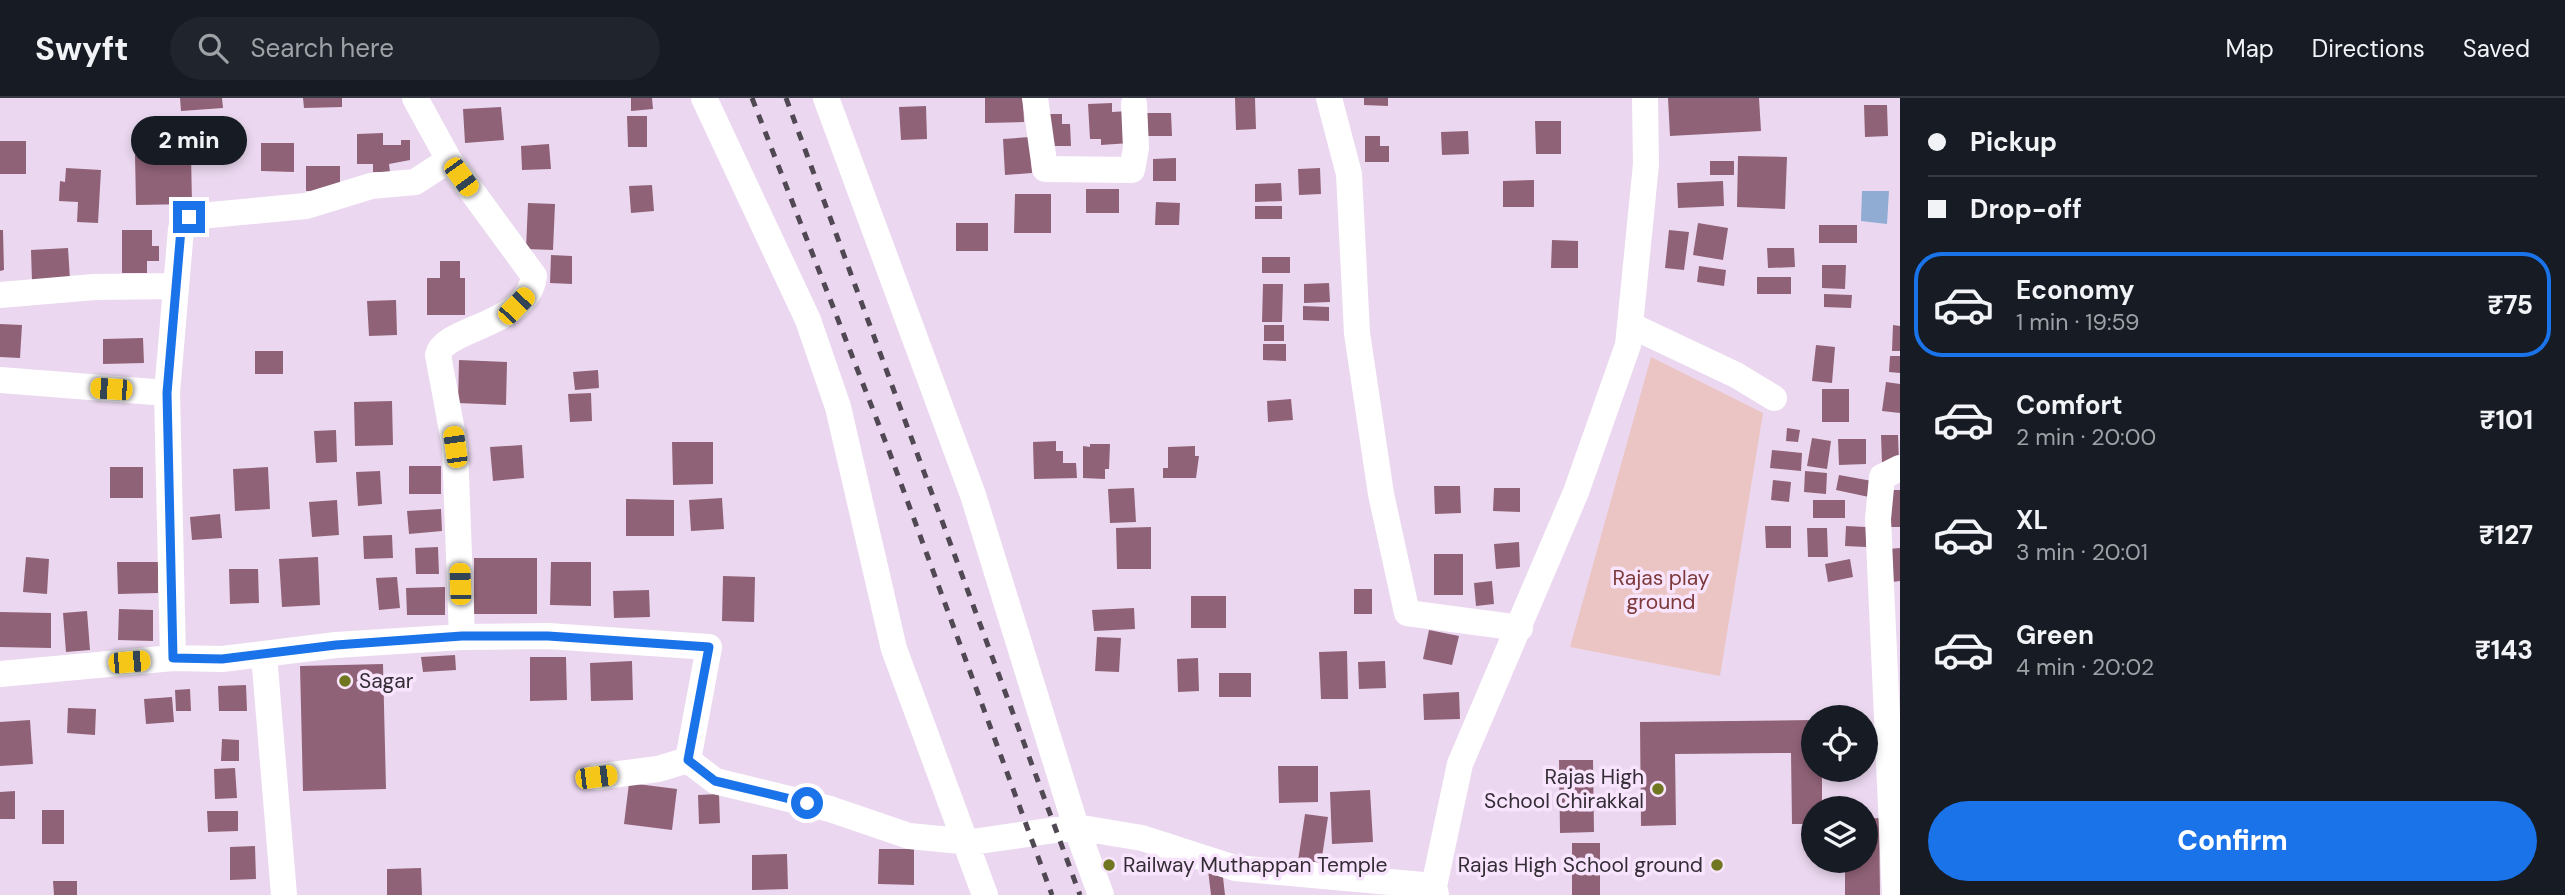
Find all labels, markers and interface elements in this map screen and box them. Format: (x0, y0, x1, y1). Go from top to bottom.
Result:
search box (170, 17, 660, 80)
text: Swyft (35, 27, 128, 70)
icon: search (194, 29, 232, 67)
text: Search here (250, 31, 394, 65)
text: Map (2226, 33, 2274, 64)
text: Directions (2312, 33, 2425, 64)
text: Saved (2463, 33, 2530, 64)
callout: 2 min (131, 116, 247, 164)
text: 2 min (158, 125, 220, 155)
text: Pickup (1970, 125, 2057, 159)
car (441, 154, 482, 200)
text: Drop-off (1970, 192, 2082, 226)
route end (173, 201, 205, 233)
icon: car (1932, 273, 1995, 336)
text: Economy (2016, 273, 2134, 307)
car (494, 284, 539, 328)
text: ₹75 (2488, 288, 2533, 322)
text: 1 min · 19:59 (2016, 307, 2139, 337)
car (90, 377, 133, 401)
icon: car (1932, 388, 1995, 451)
text: Comfort (2016, 388, 2122, 422)
text: ₹101 (2480, 403, 2533, 437)
text: 2 min · 20:00 (2016, 422, 2156, 452)
car (442, 425, 469, 469)
icon: car (1932, 503, 1995, 566)
text: XL (2016, 503, 2048, 537)
text: ₹127 (2479, 518, 2533, 552)
text: 3 min · 20:01 (2016, 537, 2148, 567)
car (449, 563, 472, 605)
park label: Rajas play ground (1613, 564, 1710, 616)
icon: car (1932, 618, 1995, 681)
text: Green (2016, 618, 2094, 652)
text: ₹143 (2475, 633, 2533, 667)
car (108, 650, 151, 674)
text: 4 min · 20:02 (2016, 652, 2154, 682)
place label: Sagar (359, 667, 414, 695)
marker: Sagar (337, 673, 353, 689)
map controls (1801, 705, 1878, 873)
button: locate (1801, 705, 1878, 782)
place label: Rajas High School Chirakkal (1484, 763, 1644, 815)
car (574, 764, 619, 790)
marker: Rajas High School Chirakkal (1650, 781, 1666, 797)
route start (791, 787, 823, 819)
button: layers (1801, 796, 1878, 873)
button: Confirm (1928, 801, 2537, 881)
place label: Railway Muthappan Temple (1123, 851, 1387, 879)
place label: Rajas High School ground (1458, 851, 1703, 879)
marker: Railway Muthappan Temple (1101, 857, 1117, 873)
marker: Rajas High School ground (1709, 857, 1725, 873)

